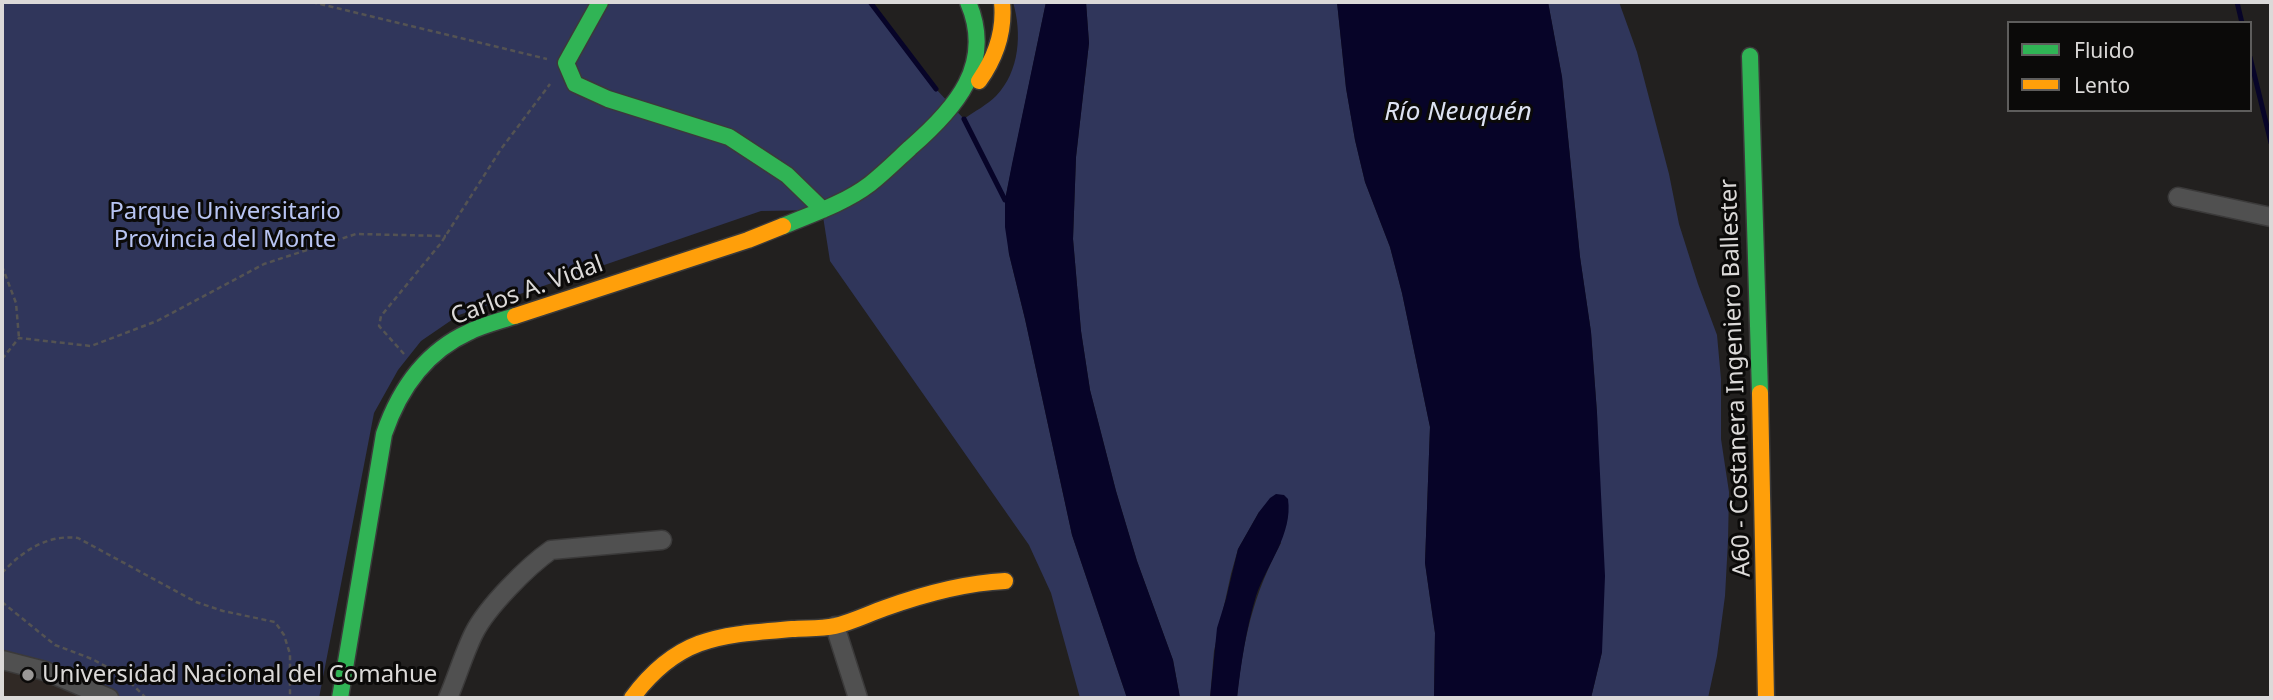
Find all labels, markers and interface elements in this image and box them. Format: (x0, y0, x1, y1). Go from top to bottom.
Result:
legend (2007, 21, 2252, 112)
text: Fluido (2074, 36, 2134, 64)
text: Lento (2074, 71, 2130, 99)
water label: Río Neuquén (1384, 97, 1532, 129)
street label: A60 - Costanera Ingeniero Ballester (1715, 178, 1757, 578)
park label: Parque Universitario Provincia del Monte (109, 198, 341, 254)
street label: Carlos A. Vidal (447, 250, 607, 332)
place label: Universidad Nacional del Comahue (42, 661, 437, 689)
marker: Universidad Nacional del Comahue (20, 667, 36, 683)

